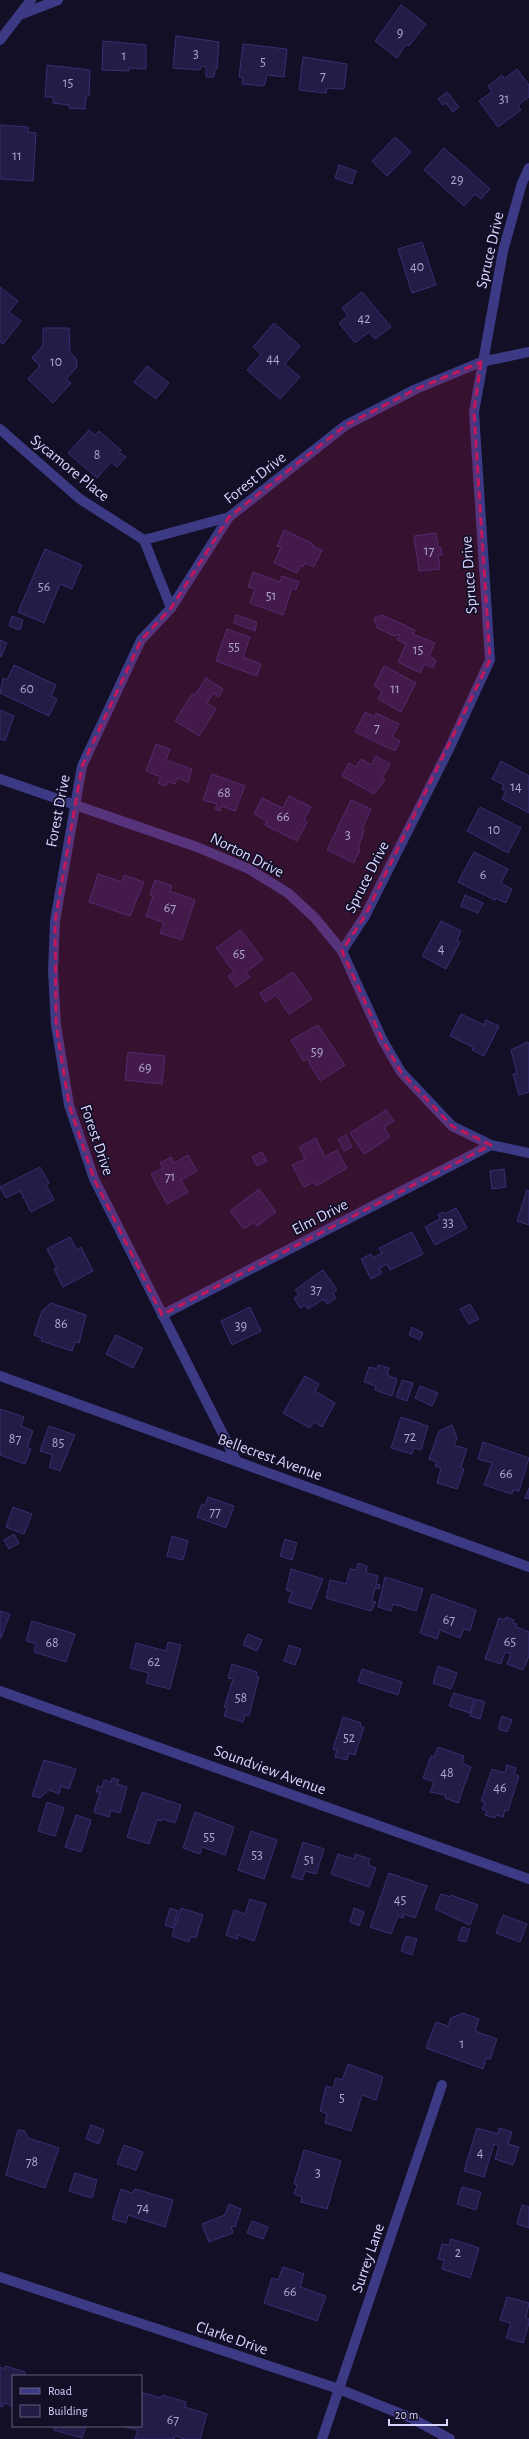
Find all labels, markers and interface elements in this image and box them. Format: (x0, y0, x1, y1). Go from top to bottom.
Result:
house number: 9 (397, 26, 403, 40)
house number: 3 (193, 47, 199, 61)
house number: 1 (122, 49, 126, 63)
house number: 5 (260, 55, 266, 69)
house number: 7 (320, 69, 326, 83)
house number: 15 (63, 76, 73, 90)
house number: 31 (499, 92, 509, 106)
house number: 11 (12, 149, 22, 163)
house number: 29 (451, 173, 463, 187)
street label: Spruce Drive (473, 210, 507, 290)
house number: 40 (410, 260, 424, 274)
house number: 42 (357, 312, 371, 326)
house number: 44 (266, 352, 280, 366)
house number: 10 (50, 355, 62, 369)
street label: Sycamore Place (27, 432, 112, 505)
house number: 8 (94, 448, 100, 462)
street label: Forest Drive (221, 449, 289, 507)
street label: Spruce Drive (458, 535, 480, 615)
house number: 17 (424, 544, 434, 558)
house number: 56 (38, 580, 50, 594)
house number: 51 (266, 589, 276, 603)
house number: 55 (228, 640, 240, 654)
house number: 15 (413, 643, 423, 657)
house number: 60 (20, 682, 34, 696)
house number: 11 (390, 682, 400, 696)
house number: 7 (374, 721, 380, 735)
street label: Forest Drive (43, 773, 73, 849)
house number: 14 (510, 780, 522, 794)
house number: 68 (217, 786, 231, 800)
house number: 66 (276, 810, 290, 824)
house number: 10 (488, 823, 500, 837)
house number: 3 (345, 828, 351, 842)
street label: Norton Drive (208, 830, 286, 880)
street label: Spruce Drive (342, 838, 392, 916)
house number: 6 (480, 868, 486, 882)
house number: 67 (164, 901, 176, 915)
house number: 4 (438, 942, 445, 956)
house number: 65 (233, 947, 245, 961)
house number: 59 (311, 1045, 323, 1059)
house number: 69 (138, 1061, 152, 1075)
street label: Forest Drive (77, 1103, 117, 1177)
house number: 71 (165, 1170, 175, 1184)
street label: Elm Drive (289, 1196, 351, 1238)
house number: 33 (442, 1216, 454, 1230)
house number: 37 (310, 1283, 322, 1297)
house number: 86 (54, 1317, 68, 1331)
house number: 39 (235, 1319, 247, 1333)
house number: 72 (404, 1430, 416, 1444)
street label: Bellecrest Avenue (216, 1431, 324, 1483)
house number: 87 (9, 1432, 21, 1446)
house number: 85 (52, 1436, 64, 1450)
house number: 66 (499, 1467, 513, 1481)
house number: 77 (209, 1505, 221, 1519)
house number: 67 (443, 1613, 455, 1627)
house number: 65 (504, 1635, 516, 1649)
house number: 68 (45, 1636, 59, 1650)
house number: 62 (148, 1655, 160, 1669)
house number: 58 (235, 1691, 247, 1705)
house number: 52 (343, 1731, 355, 1745)
street label: Soundview Avenue (212, 1742, 328, 1798)
house number: 48 (440, 1766, 454, 1780)
house number: 46 (493, 1781, 507, 1795)
house number: 55 (203, 1830, 215, 1844)
house number: 53 (251, 1848, 263, 1862)
house number: 51 (304, 1853, 314, 1867)
house number: 45 (394, 1893, 406, 1907)
house number: 1 (460, 2037, 464, 2051)
house number: 5 (339, 2091, 345, 2105)
house number: 4 (477, 2146, 484, 2160)
house number: 78 (26, 2155, 38, 2169)
house number: 3 (315, 2166, 321, 2180)
house number: 74 (137, 2201, 150, 2215)
street label: Surrey Lane (349, 2221, 388, 2295)
house number: 2 (455, 2246, 461, 2260)
house number: 66 (283, 2285, 297, 2299)
street label: Clarke Drive (194, 2318, 270, 2358)
legend (12, 2375, 142, 2427)
text: Road (48, 2385, 72, 2397)
scale bar (389, 2401, 447, 2427)
text: Building (48, 2405, 88, 2417)
text: 20 m (395, 2409, 418, 2421)
house number: 67 (167, 2413, 179, 2427)

